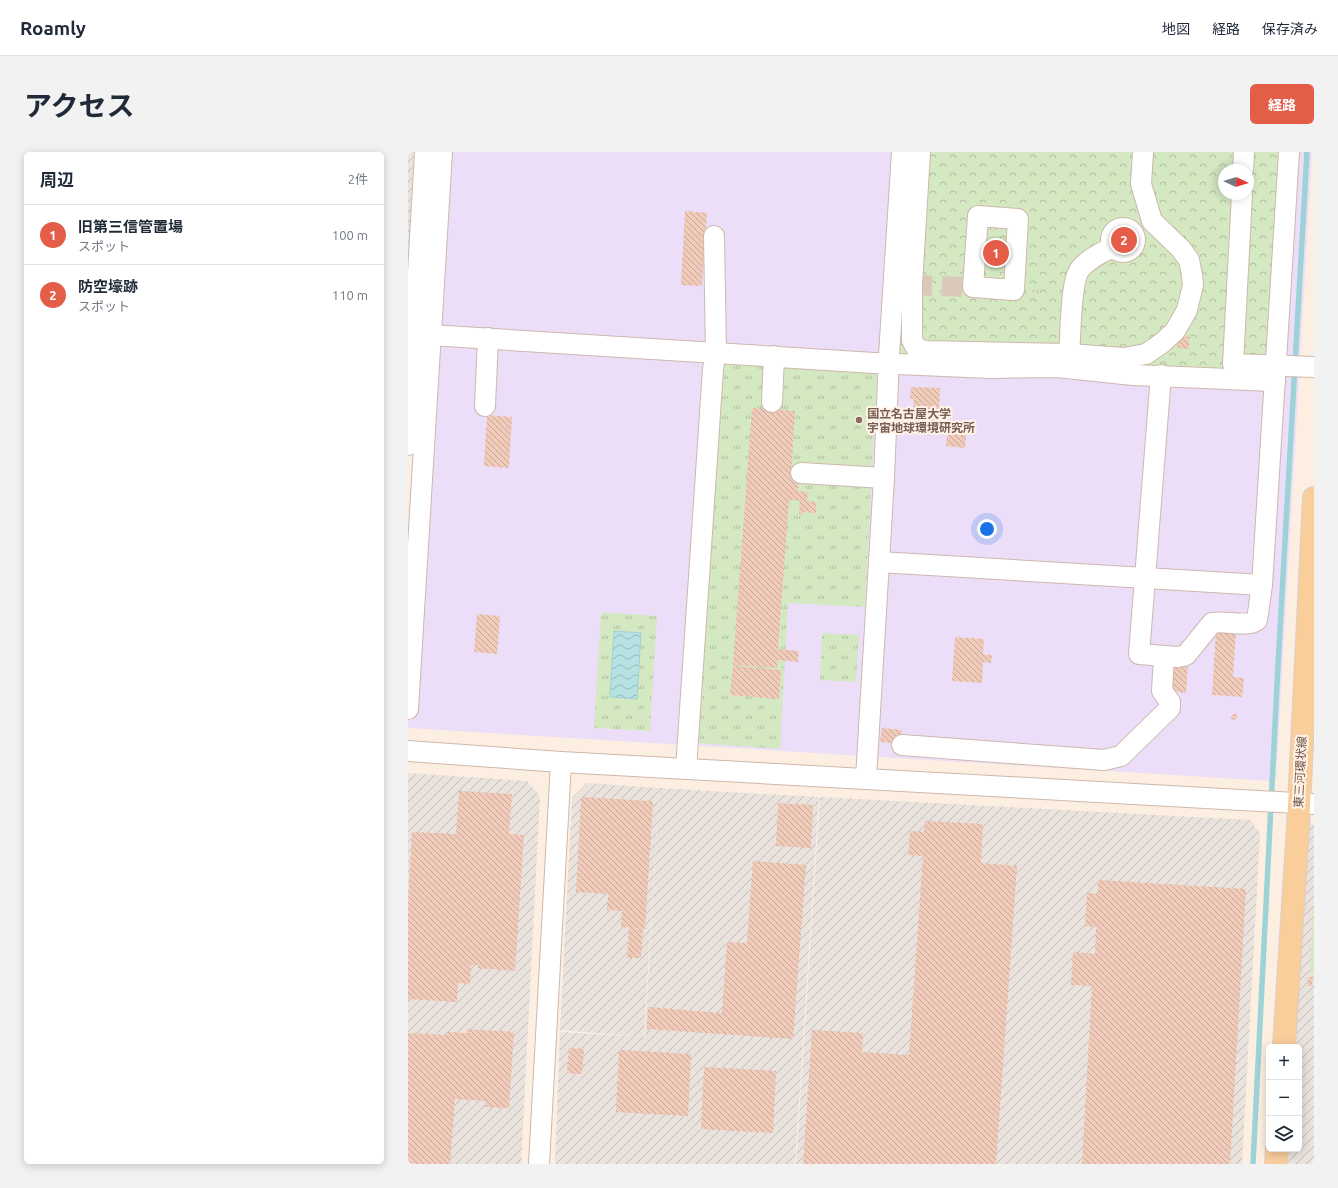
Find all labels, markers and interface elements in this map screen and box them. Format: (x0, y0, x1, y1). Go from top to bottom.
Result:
text: Roamly (20, 17, 86, 39)
text: 地図 (1162, 21, 1190, 37)
text: 経路 (1212, 21, 1240, 37)
text: 保存済み (1262, 21, 1318, 37)
button: 経路 (1250, 84, 1314, 124)
text: アクセス (24, 90, 135, 121)
north arrow (1218, 164, 1254, 200)
text: 周辺 (40, 170, 74, 189)
text: 2件 (348, 172, 368, 186)
text: 旧第三信管置場 (78, 218, 183, 235)
pin: 2 (1111, 225, 1137, 255)
text: 1 (49, 228, 57, 242)
text: 100 m (332, 228, 368, 242)
pin: 1 (983, 238, 1009, 268)
text: スポット (78, 239, 130, 253)
text: 防空壕跡 (78, 278, 138, 295)
text: 2 (49, 288, 57, 302)
text: 110 m (332, 288, 368, 302)
text: スポット (78, 299, 130, 313)
place label: 国立名古屋大学 宇宙地球環境研究所 (867, 407, 975, 434)
marker: 国立名古屋大学 宇宙地球環境研究所 (854, 415, 864, 425)
your location (977, 519, 997, 539)
street label: 東三河環状線 (1292, 736, 1308, 808)
map controls (1266, 1044, 1302, 1152)
button: + (1266, 1044, 1302, 1080)
button: − (1266, 1080, 1302, 1116)
button: layers (1266, 1116, 1302, 1152)

